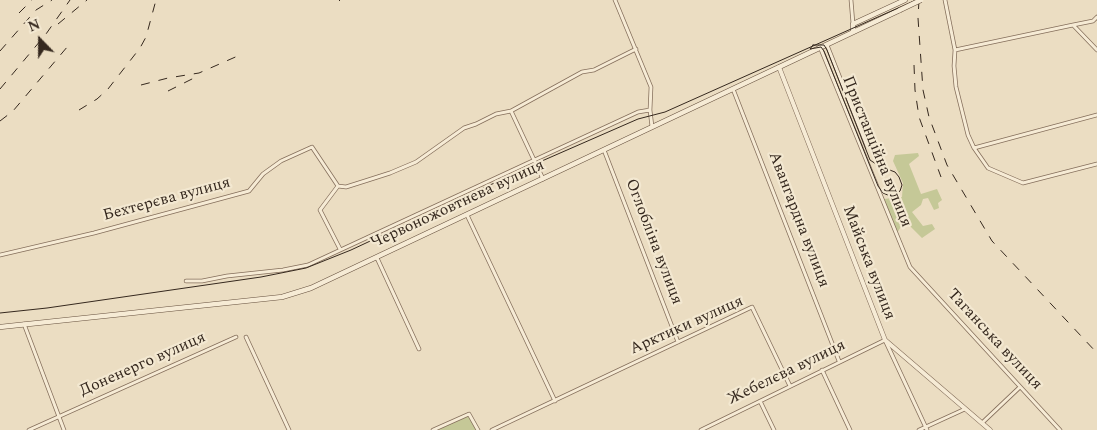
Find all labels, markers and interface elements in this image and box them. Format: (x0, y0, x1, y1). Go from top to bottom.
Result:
text: N (25, 14, 43, 38)
north arrow (15, 15, 65, 65)
street label: Пристанційна вулиця (837, 74, 915, 230)
street label: Авангардна вулиця (763, 149, 833, 291)
street label: Червоножовтнева вулиця (368, 156, 548, 254)
street label: Бехтерєва вулиця (101, 174, 233, 226)
street label: Оглобліна вулиця (620, 176, 686, 308)
street label: Майська вулиця (837, 203, 899, 323)
street label: Таганська вулиця (942, 286, 1046, 394)
street label: Арктики вулиця (627, 292, 747, 360)
street label: Доненерго вулиця (77, 329, 209, 401)
street label: Жебелєва вулиця (725, 336, 849, 410)

